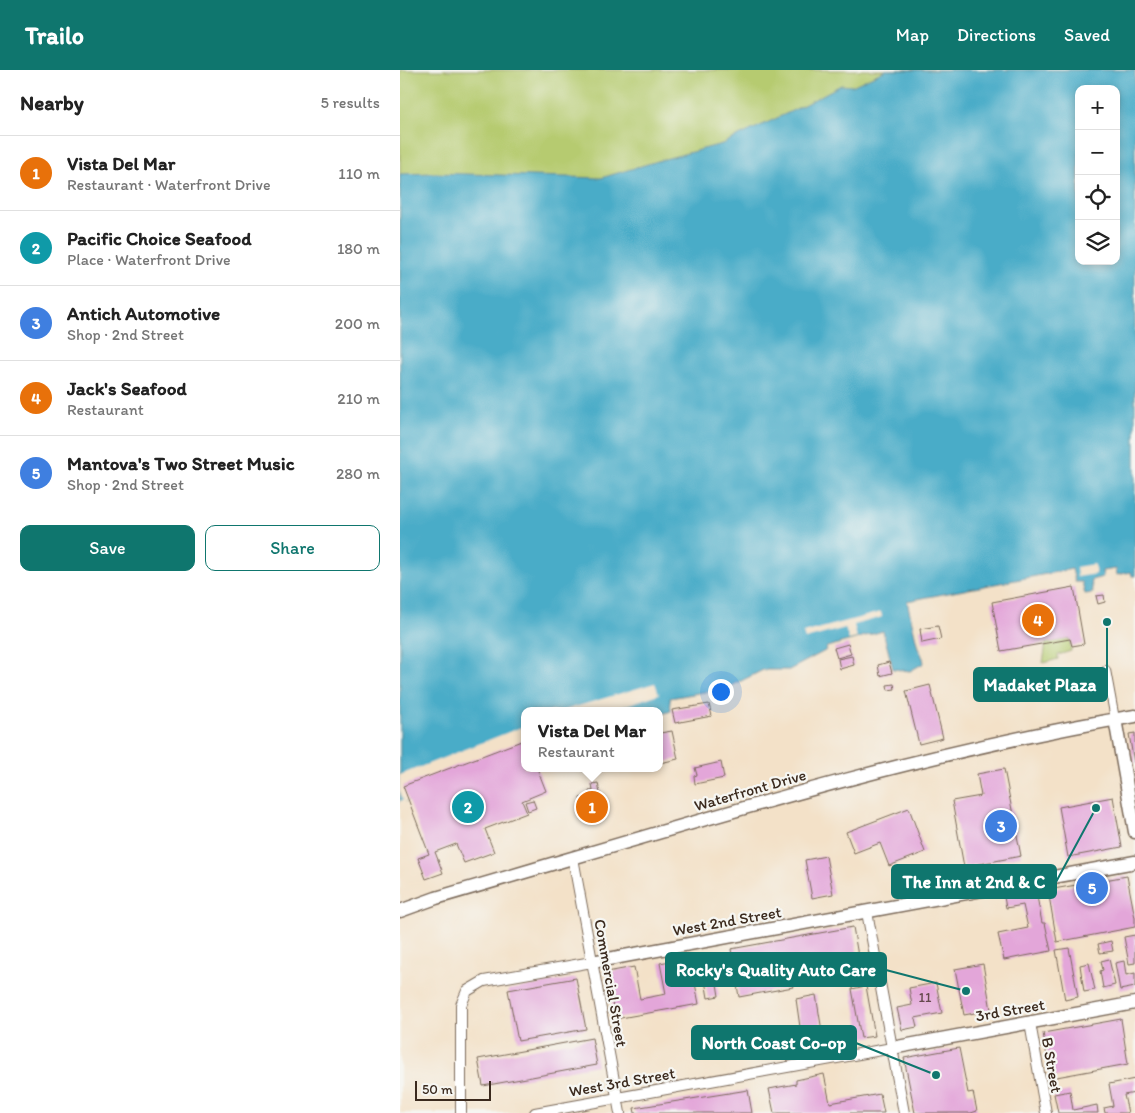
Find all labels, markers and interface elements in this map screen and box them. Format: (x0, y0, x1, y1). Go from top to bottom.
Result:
text: Trailo (25, 21, 84, 50)
text: Map (896, 24, 929, 46)
text: Directions (957, 24, 1036, 46)
text: Saved (1064, 24, 1110, 46)
map controls (1075, 85, 1120, 265)
button: + (1075, 85, 1120, 130)
text: Nearby (20, 90, 84, 115)
text: 5 results (320, 93, 380, 112)
button: − (1075, 130, 1120, 175)
text: Vista Del Mar (67, 152, 175, 175)
text: 1 (32, 164, 40, 183)
text: 110 m (338, 164, 380, 183)
text: Restaurant · Waterfront Drive (67, 175, 271, 194)
button: locate (1075, 175, 1120, 220)
button: layers (1075, 220, 1120, 265)
text: Pacific Choice Seafood (67, 227, 252, 250)
text: 2 (32, 239, 40, 258)
text: 180 m (337, 239, 380, 258)
text: Place · Waterfront Drive (67, 250, 231, 269)
text: Antich Automotive (67, 302, 220, 325)
text: 3 (32, 314, 40, 333)
text: 200 m (335, 314, 380, 333)
text: Shop · 2nd Street (67, 325, 184, 344)
text: Jack's Seafood (67, 377, 187, 400)
text: 4 (31, 389, 41, 408)
text: 210 m (337, 389, 380, 408)
text: Restaurant (67, 400, 144, 419)
text: Mantova's Two Street Music (67, 452, 295, 475)
text: 5 (32, 464, 40, 483)
text: 280 m (336, 464, 380, 483)
text: Shop · 2nd Street (67, 475, 184, 494)
button: Save (20, 525, 195, 571)
button: Share (205, 525, 380, 571)
pin: 4 (1022, 601, 1054, 639)
callout: Madaket Plaza (974, 668, 1107, 701)
text: Madaket Plaza (984, 674, 1097, 696)
your location (708, 679, 734, 705)
popup (521, 707, 663, 772)
text: Vista Del Mar (538, 719, 646, 742)
text: Restaurant (538, 742, 615, 761)
street label: Waterfront Drive (692, 765, 808, 815)
pin: 2 (452, 788, 484, 826)
pin: 1 (576, 788, 608, 826)
pin: 3 (985, 807, 1017, 845)
callout: The Inn at 2nd & C (892, 865, 1056, 898)
pin: 5 (1076, 869, 1108, 907)
text: The Inn at 2nd & C (902, 871, 1046, 893)
street label: West 2nd Street (671, 902, 783, 940)
street label: Commercial Street (590, 918, 632, 1048)
callout: Rocky's Quality Auto Care (666, 953, 886, 986)
text: Rocky's Quality Auto Care (676, 959, 877, 981)
house number: 11 (919, 989, 932, 1006)
street label: 3rd Street (974, 995, 1046, 1025)
callout: North Coast Co-op (692, 1026, 856, 1059)
text: North Coast Co-op (702, 1032, 847, 1054)
street label: B Street (1038, 1036, 1066, 1094)
street label: West 3rd Street (567, 1063, 677, 1101)
scale bar (415, 1078, 491, 1101)
text: 50 m (422, 1081, 453, 1098)

